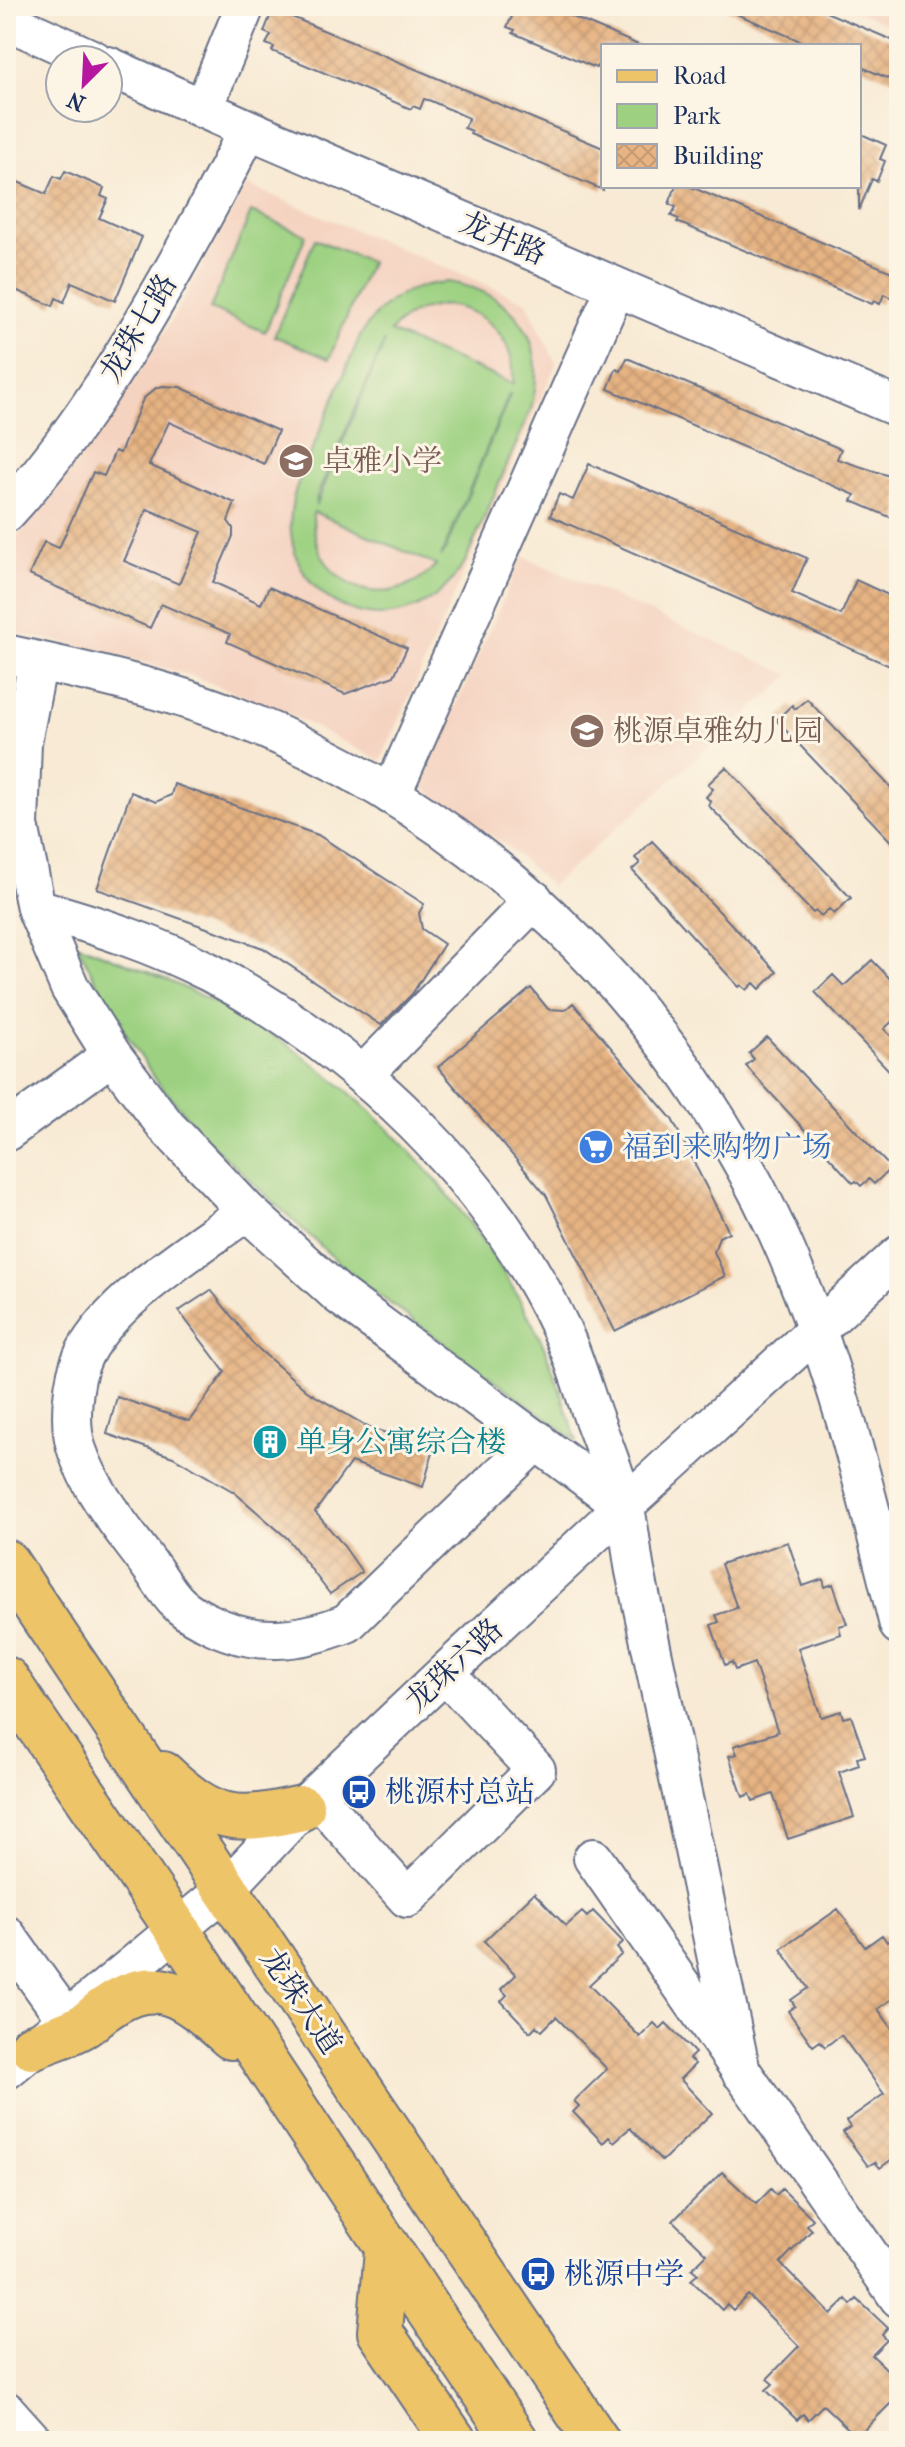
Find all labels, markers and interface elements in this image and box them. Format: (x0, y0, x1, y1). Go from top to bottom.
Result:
north arrow (44, 44, 124, 124)
legend (601, 44, 861, 188)
text: Road (673, 62, 727, 90)
text: N (63, 86, 89, 117)
text: Park (673, 102, 721, 130)
text: Building (673, 142, 764, 170)
street label: 龙井路 (455, 205, 551, 272)
street label: 龙珠七路 (93, 268, 184, 389)
school or university icon: 卓雅小学 (277, 442, 315, 480)
place label: 卓雅小学 (322, 444, 442, 479)
school or university icon: 桃源卓雅幼儿园 (568, 712, 606, 750)
place label: 桃源卓雅幼儿园 (613, 714, 823, 749)
supermarket icon: 福到来购物广场 (577, 1128, 615, 1166)
place label: 福到来购物广场 (622, 1130, 832, 1165)
building icon: 单身公寓综合楼 (251, 1423, 289, 1461)
place label: 单身公寓综合楼 (296, 1425, 506, 1460)
street label: 龙珠六路 (399, 1612, 510, 1719)
bus stop icon: 桃源村总站 (340, 1773, 378, 1811)
place label: 桃源村总站 (385, 1775, 535, 1810)
street label: 龙珠大道 (253, 1942, 349, 2061)
bus stop icon: 桃源中学 (519, 2255, 557, 2293)
place label: 桃源中学 (564, 2257, 684, 2292)

